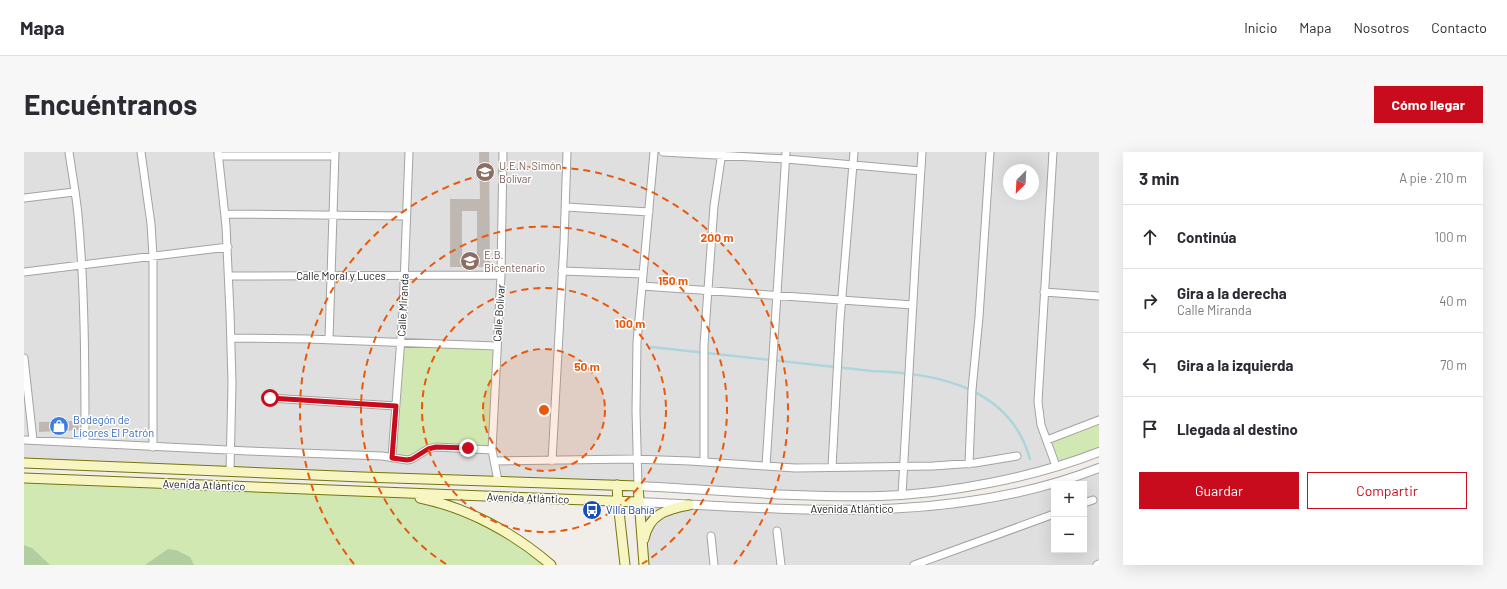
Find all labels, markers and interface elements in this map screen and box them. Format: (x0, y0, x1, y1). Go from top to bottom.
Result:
text: Mapa (20, 16, 64, 39)
text: Inicio (1244, 19, 1277, 36)
text: Mapa (1299, 19, 1331, 36)
text: Nosotros (1353, 19, 1409, 36)
text: Contacto (1431, 19, 1487, 36)
button: Cómo llegar (1374, 86, 1483, 123)
text: Encuéntranos (24, 87, 197, 121)
place label: U.E.N. Simón Bolívar (499, 159, 562, 185)
school or university icon: U.E.N. Simón Bolívar (474, 161, 496, 183)
north arrow (1003, 164, 1039, 200)
text: 3 min (1139, 168, 1179, 188)
text: A pie · 210 m (1399, 170, 1467, 186)
icon: ahead (1139, 226, 1161, 248)
text: Continúa (1177, 228, 1237, 246)
text: 100 m (1434, 229, 1467, 245)
text: 200 m (701, 230, 733, 244)
place label: E.B. Bicentenario (484, 248, 545, 274)
school or university icon: E.B. Bicentenario (459, 250, 481, 272)
street label: Calle Moral y Luces (296, 269, 386, 282)
street label: Calle Miranda (394, 273, 411, 337)
text: 150 m (658, 273, 688, 287)
street label: Calle Bolívar (490, 284, 507, 342)
text: Gira a la derecha (1177, 284, 1287, 302)
icon: right (1139, 290, 1161, 312)
text: 40 m (1439, 293, 1467, 309)
text: Calle Miranda (1177, 302, 1252, 318)
text: 100 m (615, 316, 645, 330)
icon: left (1139, 354, 1161, 376)
text: Gira a la izquierda (1177, 356, 1293, 374)
text: 70 m (1440, 357, 1467, 373)
text: 50 m (574, 359, 600, 373)
route start (261, 389, 279, 407)
centre of rings (537, 403, 551, 417)
place label: Bodegón de Licores El Patrón (73, 413, 154, 439)
shop icon: Bodegón de Licores El Patrón (48, 415, 70, 437)
icon: arrive (1139, 418, 1161, 440)
text: Llegada al destino (1177, 420, 1298, 438)
route end (459, 439, 477, 457)
button: Guardar (1139, 472, 1299, 509)
button: Compartir (1307, 472, 1467, 509)
street label: Avenida Atlántico (162, 477, 246, 492)
map controls (1051, 481, 1087, 553)
button: + (1051, 481, 1087, 517)
street label: Avenida Atlántico (486, 490, 570, 505)
bus stop icon: Villa Bahía (581, 499, 603, 521)
street label: Avenida Atlántico (811, 502, 893, 515)
place label: Villa Bahía (606, 503, 655, 516)
button: − (1051, 517, 1087, 553)

